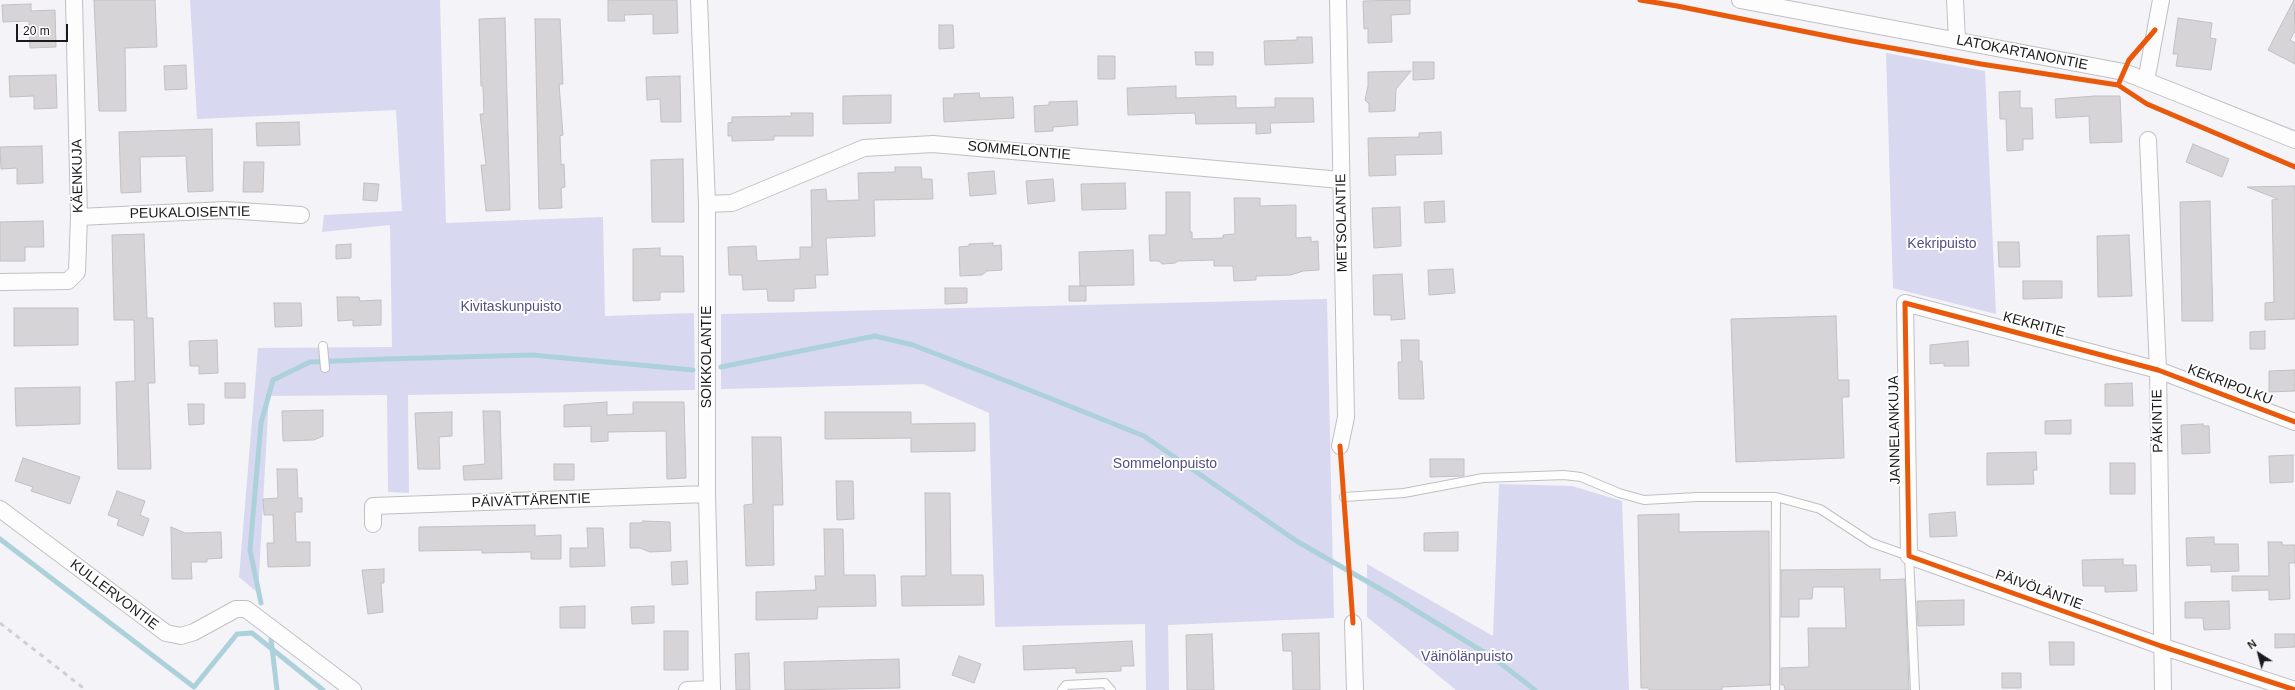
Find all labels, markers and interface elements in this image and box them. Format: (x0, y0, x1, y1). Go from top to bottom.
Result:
scale bar (18, 16, 70, 42)
text: 20 m (23, 24, 50, 38)
street label: LATOKARTANONTIE (1955, 32, 2089, 74)
street label: SOMMELONTIE (967, 138, 1071, 164)
street label: KÄENKUJA (69, 139, 87, 213)
street label: METSOLANTIE (1333, 173, 1351, 273)
street label: PEUKALOISENTIE (130, 204, 250, 222)
park label: Kekripuisto (1907, 236, 1977, 252)
park label: Kivitaskunpuisto (460, 299, 562, 315)
street label: SOIKKOLANTIE (699, 306, 715, 408)
street label: KEKRITIE (2001, 309, 2067, 341)
street label: KEKRIPOLKU (2185, 361, 2275, 409)
street label: JANNELANKUJA (1886, 375, 1904, 485)
street label: PÄKINTIE (2149, 389, 2167, 453)
park label: Sommelonpuisto (1113, 456, 1217, 472)
street label: PÄIVÄTTÄRENTIE (471, 491, 591, 511)
street label: KULLERVONTIE (66, 556, 162, 634)
street label: PÄIVÖLÄNTIE (1993, 566, 2085, 614)
north arrow (2239, 634, 2279, 674)
text: N (2245, 637, 2259, 651)
park label: Väinölänpuisto (1421, 649, 1513, 665)

